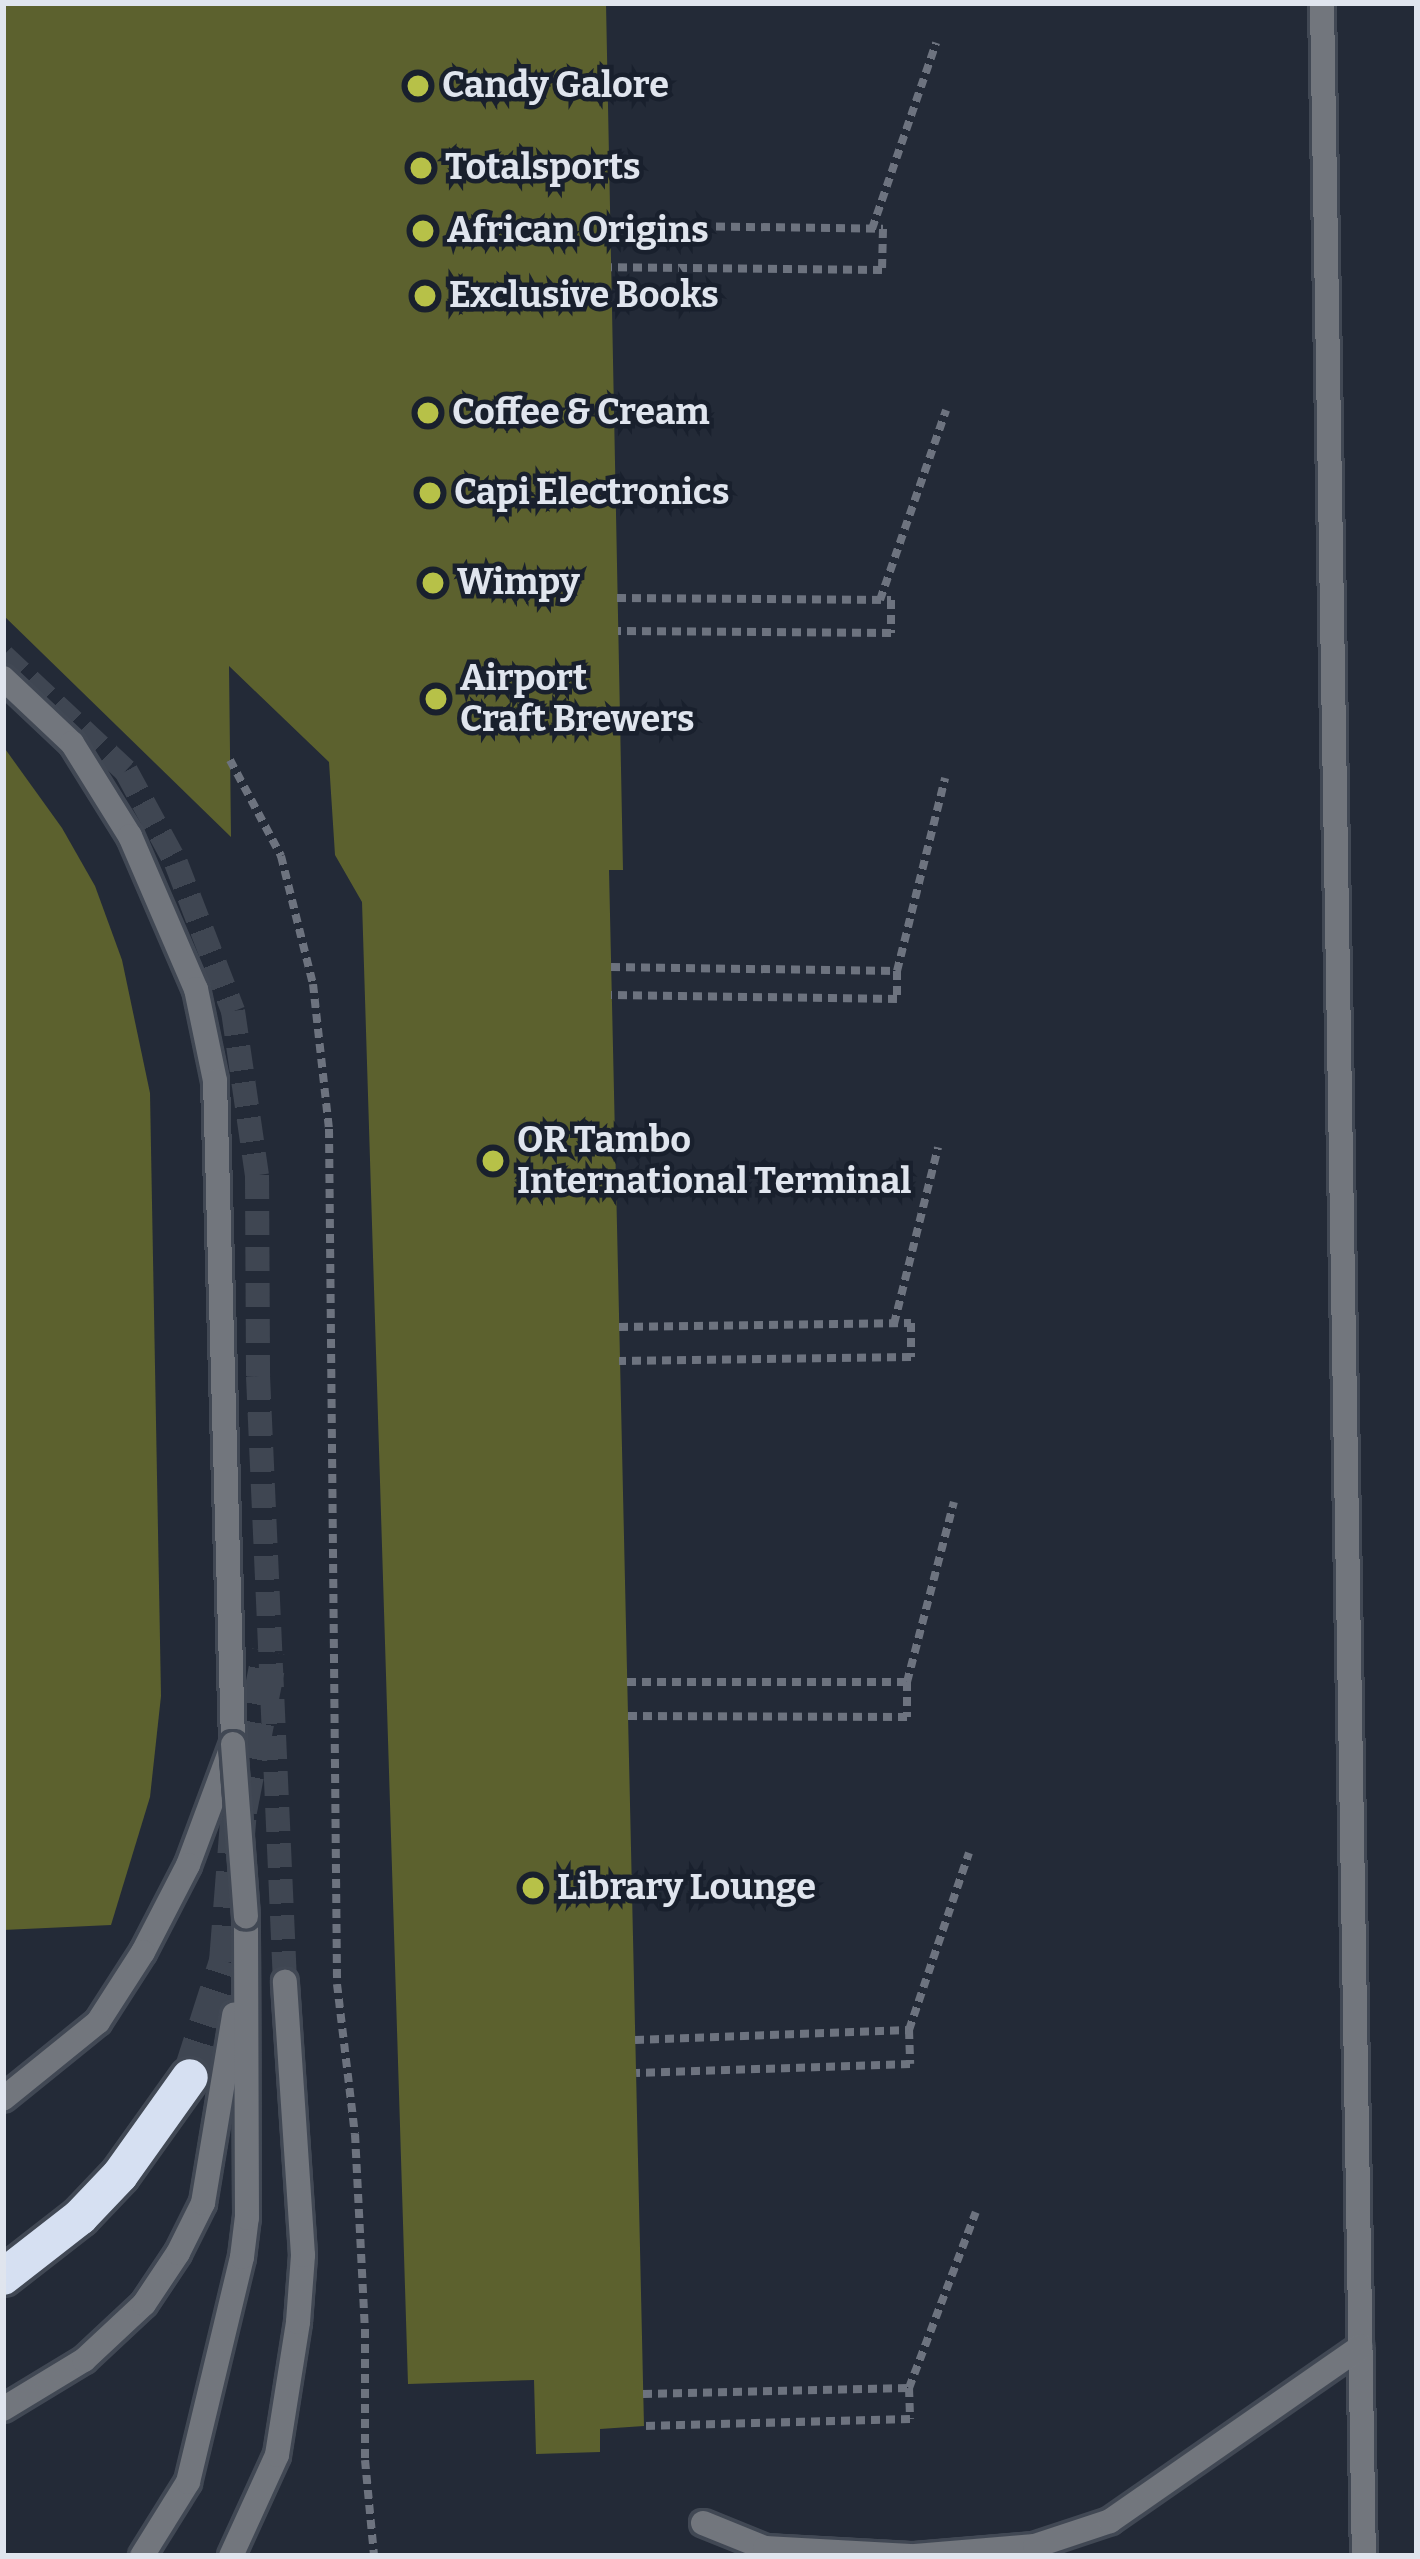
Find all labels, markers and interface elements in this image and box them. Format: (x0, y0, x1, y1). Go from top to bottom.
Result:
place label: Candy Galore (442, 64, 669, 108)
marker: Candy Galore (405, 73, 431, 99)
place label: Totalsports (445, 146, 641, 190)
marker: Totalsports (408, 155, 434, 181)
place label: African Origins (447, 209, 709, 253)
marker: African Origins (410, 218, 436, 244)
place label: Exclusive Books (449, 274, 719, 318)
marker: Exclusive Books (412, 283, 438, 309)
place label: Coffee & Cream (452, 391, 710, 435)
marker: Coffee & Cream (415, 400, 441, 426)
place label: Capi Electronics (454, 471, 729, 515)
marker: Capi Electronics (417, 480, 443, 506)
place label: Wimpy (457, 561, 580, 605)
marker: Wimpy (420, 570, 446, 596)
place label: Airport Craft Brewers (460, 656, 695, 741)
marker: Airport Craft Brewers (423, 686, 449, 712)
place label: OR Tambo International Terminal (517, 1118, 911, 1203)
marker: OR Tambo International Terminal (480, 1148, 506, 1174)
place label: Library Lounge (557, 1866, 816, 1910)
marker: Library Lounge (520, 1875, 546, 1901)

